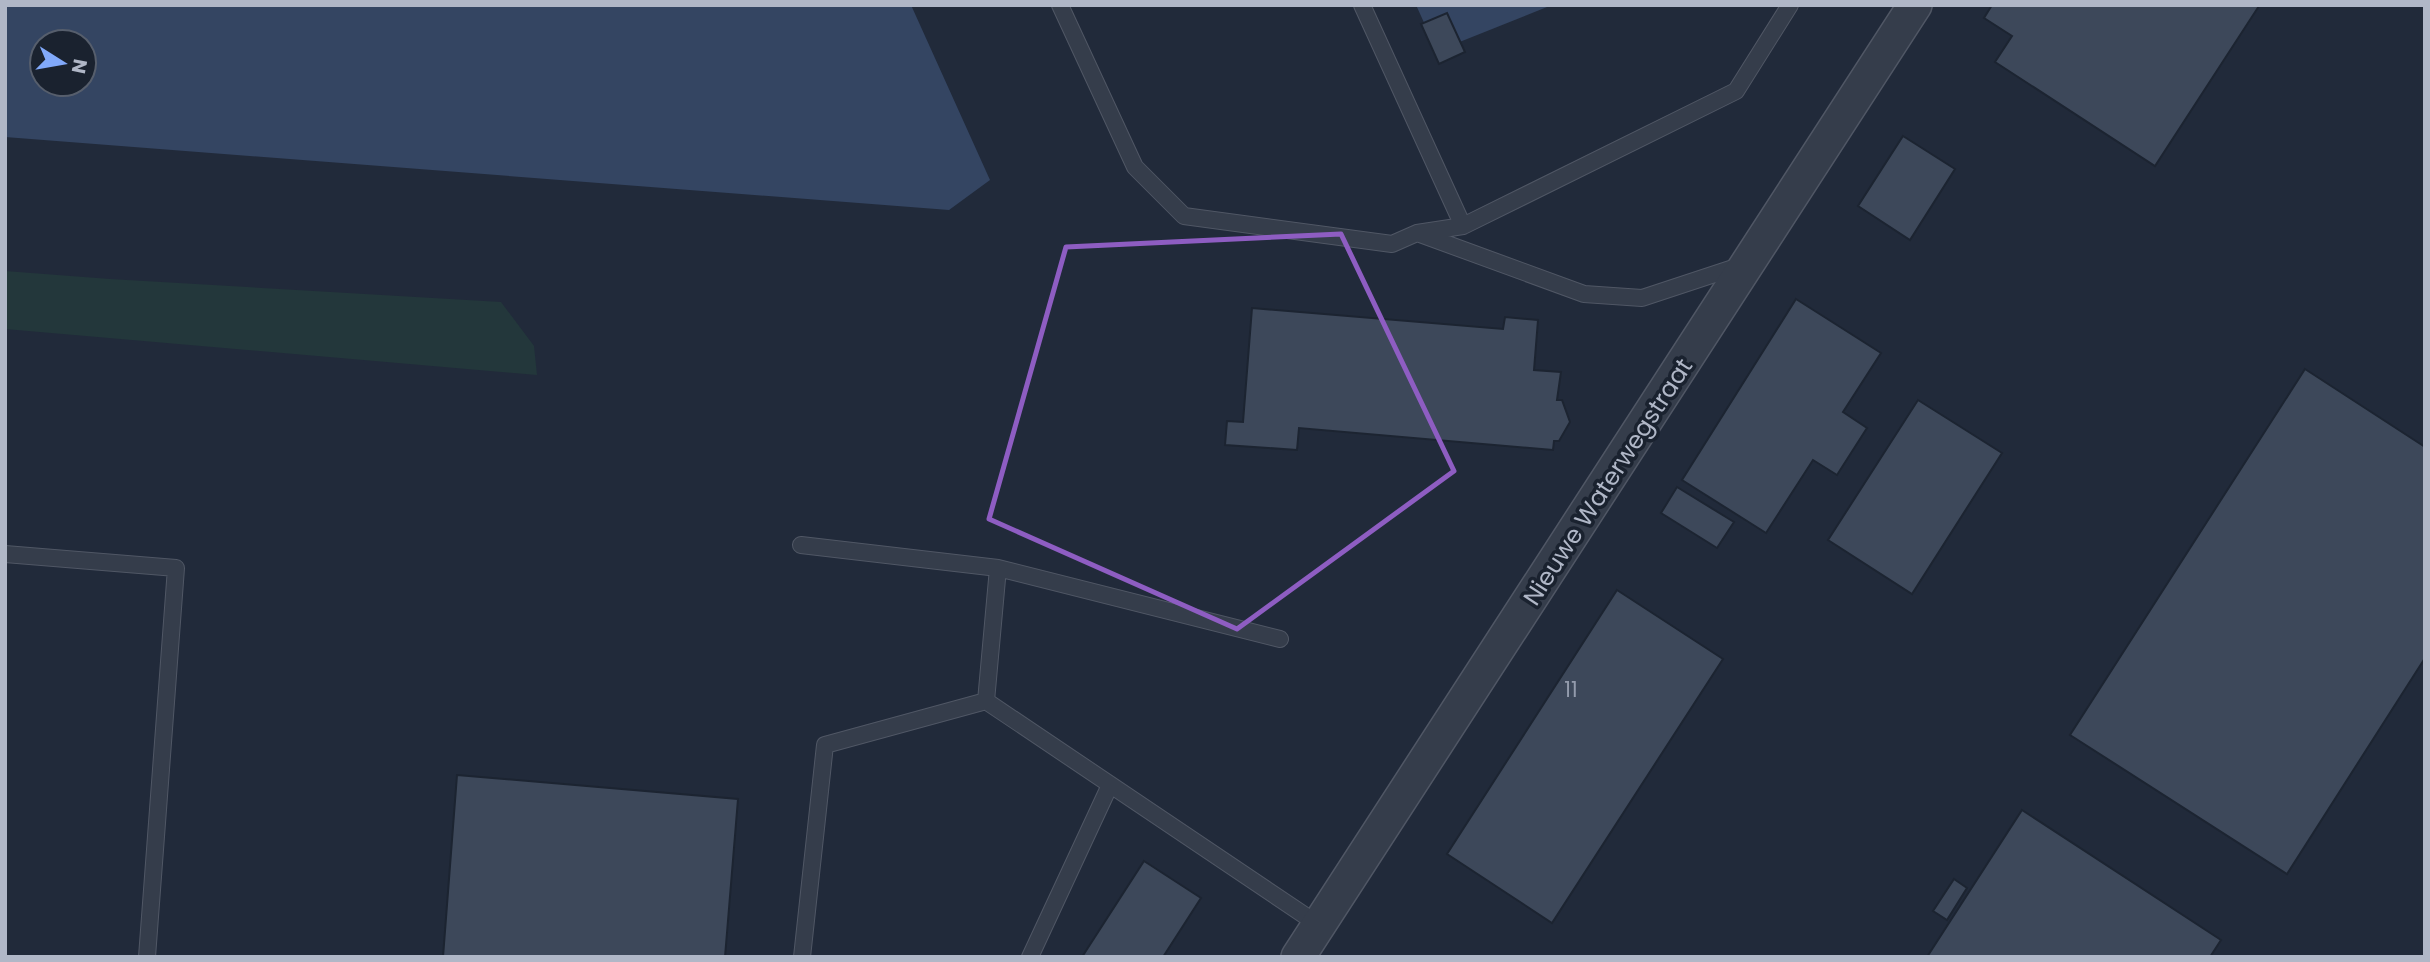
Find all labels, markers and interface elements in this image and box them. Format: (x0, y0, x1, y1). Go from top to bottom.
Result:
north arrow (28, 28, 98, 98)
text: N (65, 57, 94, 76)
street label: Nieuwe Waterwegstraat (1515, 352, 1700, 612)
house number: 11 (1564, 675, 1578, 704)

